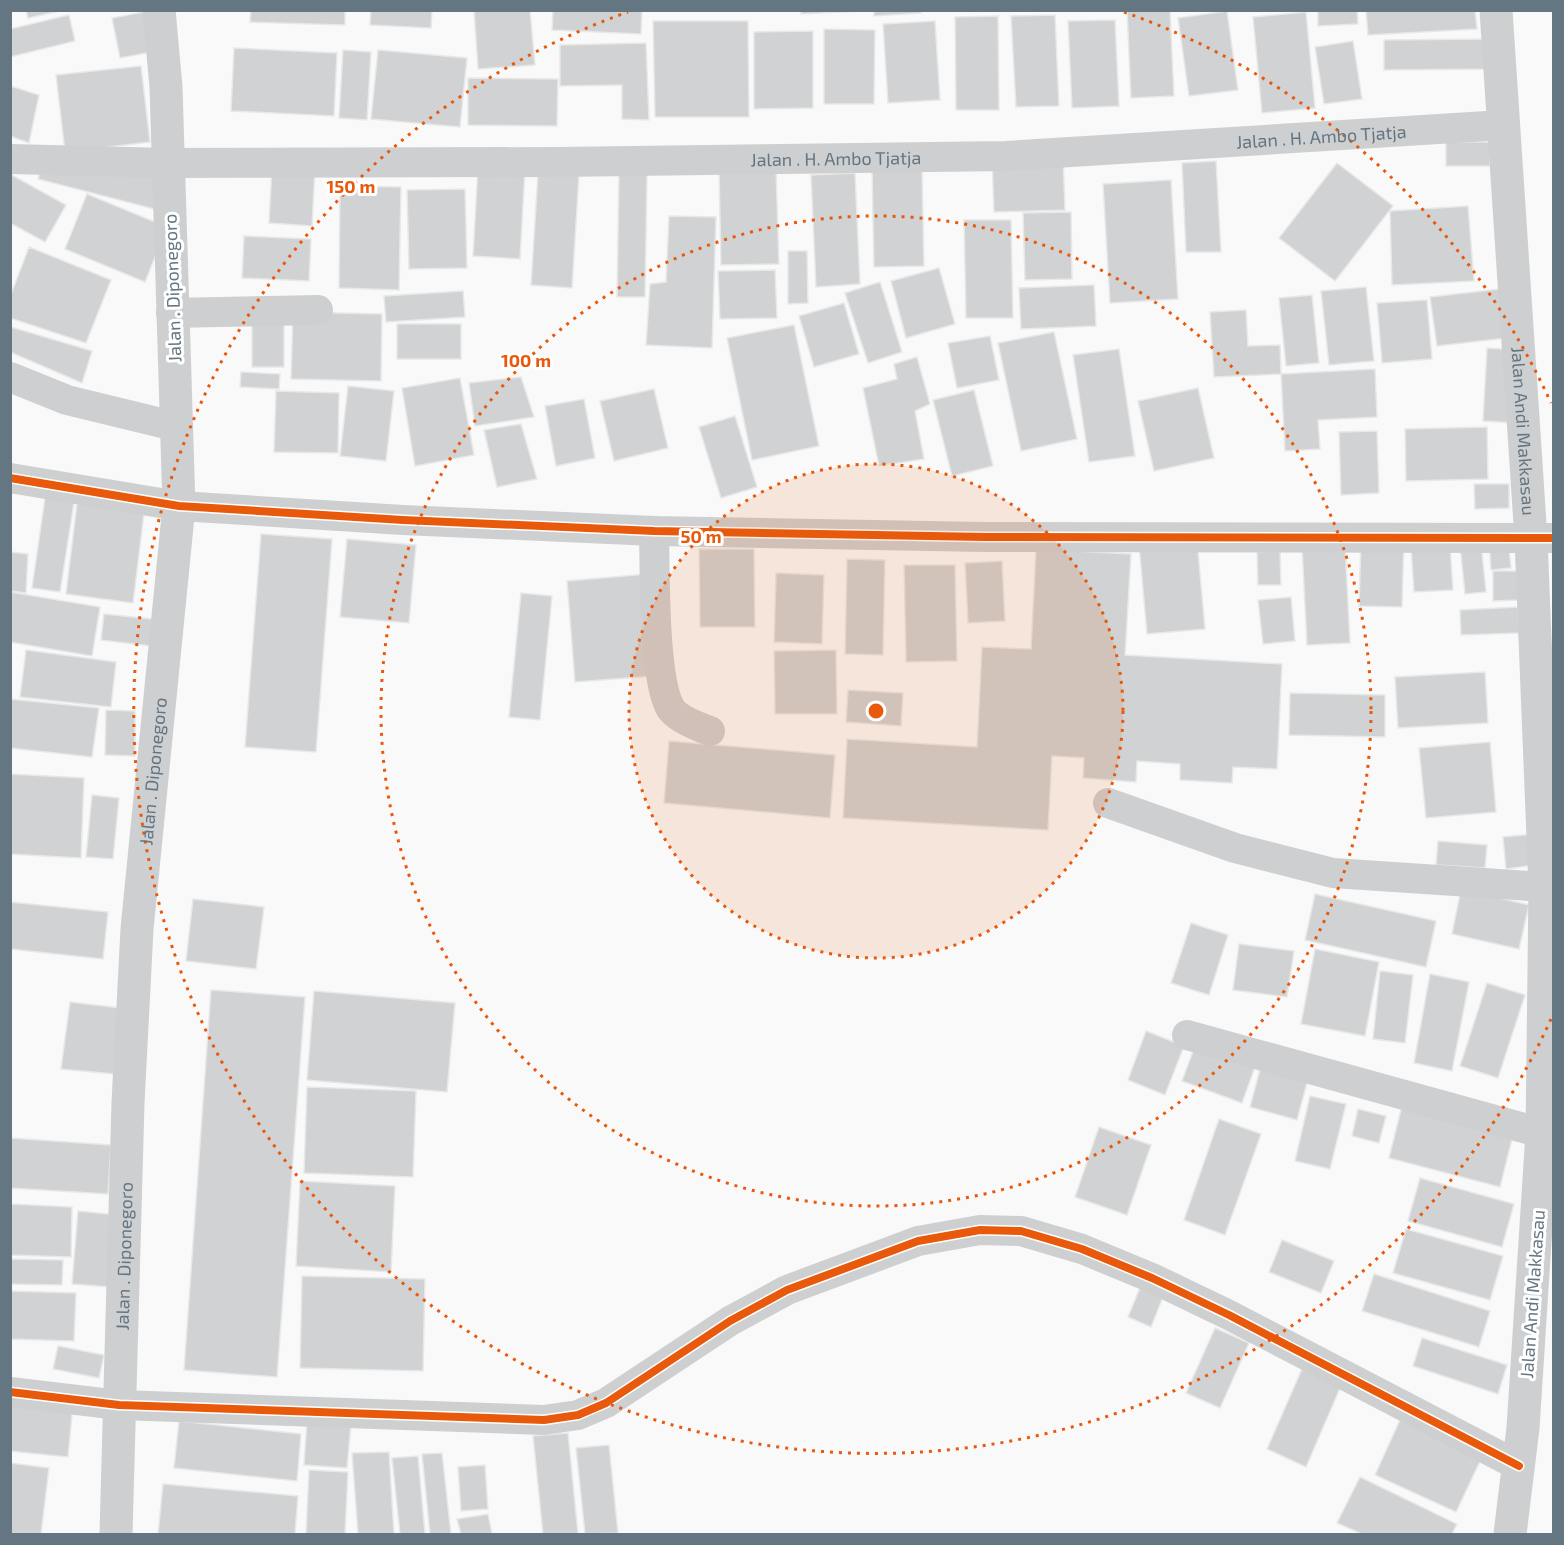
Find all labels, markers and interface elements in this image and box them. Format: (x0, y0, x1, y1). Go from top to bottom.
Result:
street label: Jalan . H. Ambo Tjatja (1235, 120, 1407, 153)
street label: Jalan . H. Ambo Tjatja (750, 146, 921, 170)
text: 150 m (327, 175, 375, 197)
street label: Jalan . Diponegoro (158, 213, 186, 363)
street label: Jalan Andi Makkasau (1507, 346, 1540, 516)
text: 100 m (501, 349, 551, 371)
text: 50 m (680, 525, 722, 547)
street label: Jalan . Diponegoro (134, 696, 171, 846)
centre of rings (866, 701, 886, 721)
street label: Jalan . Diponegoro (111, 1182, 137, 1331)
street label: Jalan Andi Makkasau (1515, 1209, 1549, 1379)

